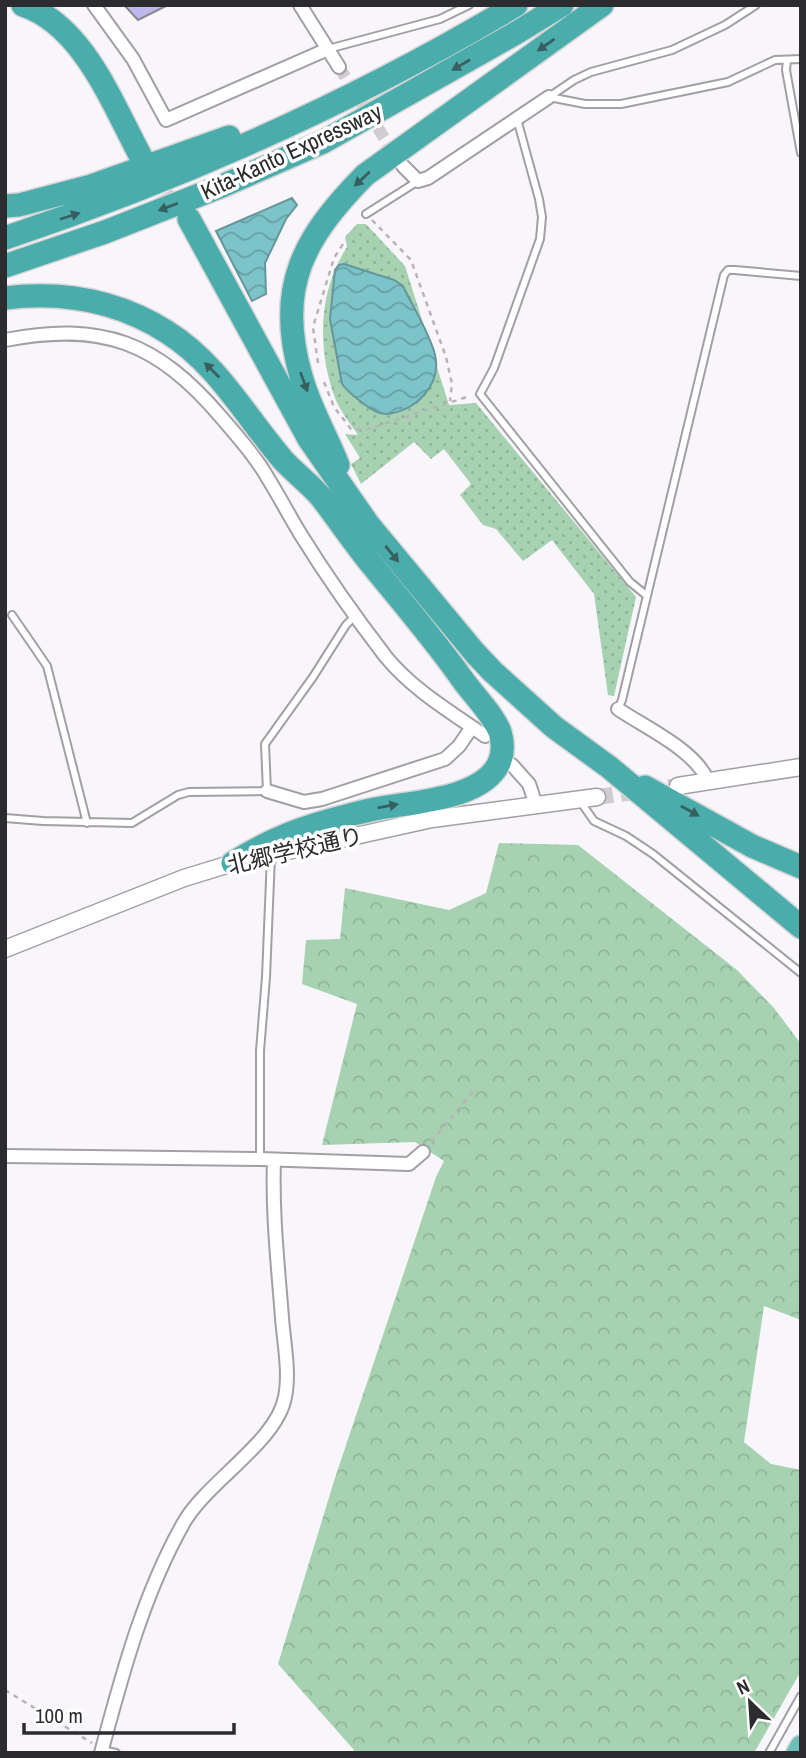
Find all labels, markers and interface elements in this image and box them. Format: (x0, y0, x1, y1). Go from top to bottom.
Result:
one-way arrow (537, 38, 555, 52)
one-way arrow (451, 59, 470, 71)
street label: Kita-Kanto Expressway (196, 95, 387, 206)
one-way arrow (354, 170, 371, 186)
one-way arrow (158, 202, 179, 213)
one-way arrow (60, 210, 81, 221)
one-way arrow (204, 362, 220, 379)
one-way arrow (298, 372, 309, 393)
one-way arrow (385, 544, 400, 562)
one-way arrow (377, 800, 399, 811)
one-way arrow (681, 805, 700, 817)
street label: 北郷学校通り (224, 819, 366, 881)
north arrow (715, 1667, 785, 1737)
text: N (732, 1672, 753, 1701)
scale bar (24, 1692, 234, 1736)
text: 100 m (35, 1701, 83, 1730)

